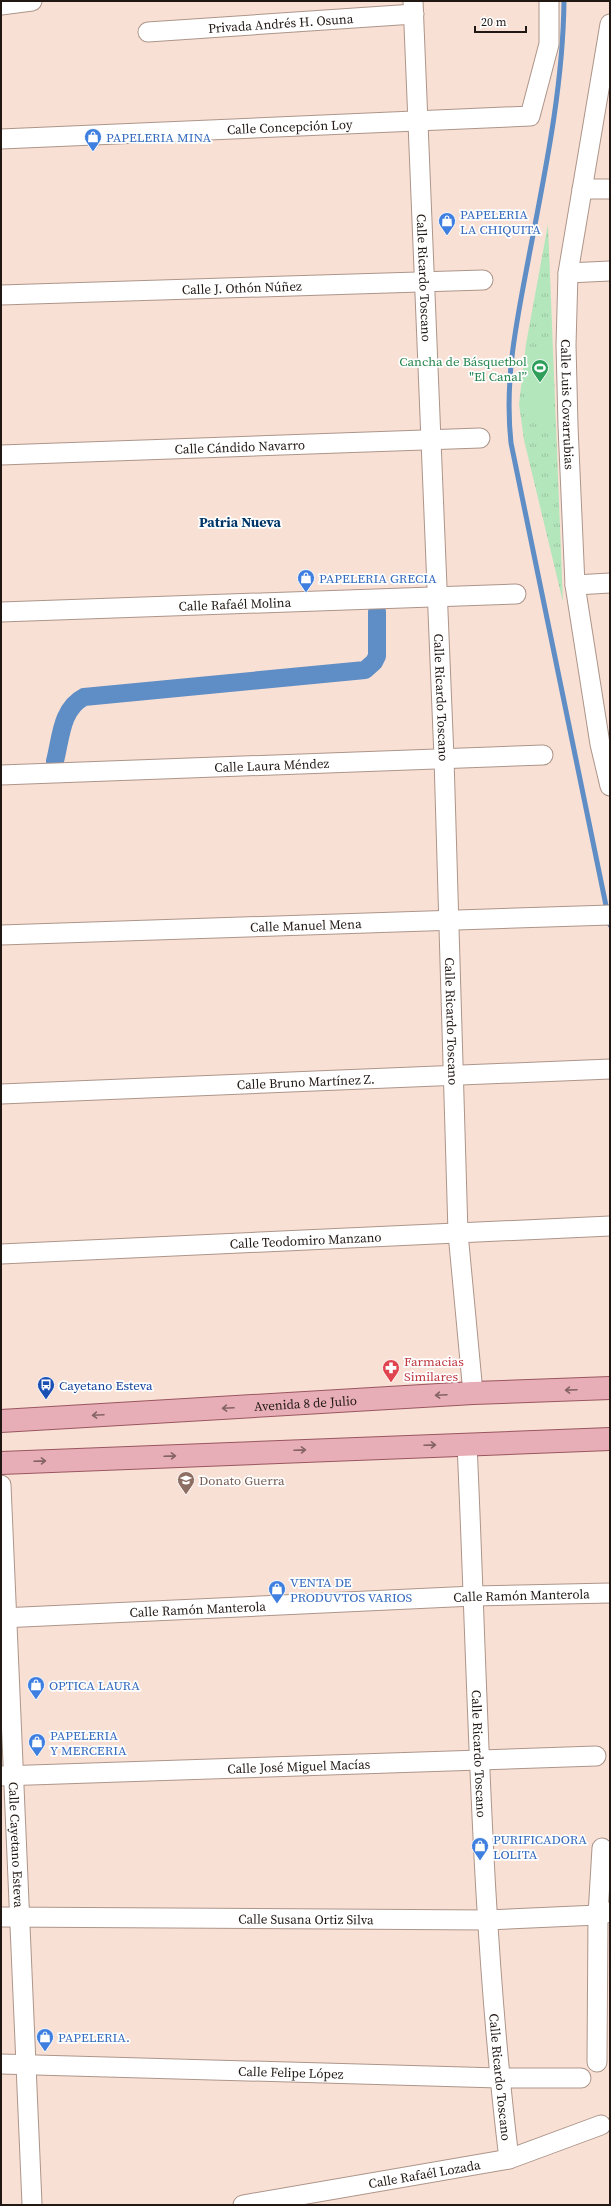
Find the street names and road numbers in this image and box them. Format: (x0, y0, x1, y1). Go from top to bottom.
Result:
street label: Privada Andrés H. Osuna (208, 10, 354, 36)
street label: Calle Concepción Loy (227, 115, 353, 138)
street label: Calle Ricardo Toscano (413, 214, 435, 342)
street label: Calle J. Othón Núñez (182, 277, 302, 298)
street label: Calle Luis Covarrubias (557, 339, 578, 470)
street label: Calle Cándido Navarro (174, 436, 305, 457)
street label: Calle Rafaél Molina (178, 593, 292, 614)
street label: Calle Ricardo Toscano (430, 633, 453, 762)
street label: Calle Laura Méndez (214, 754, 330, 776)
street label: Calle Manuel Mena (250, 915, 362, 935)
street label: Calle Ricardo Toscano (441, 957, 462, 1085)
street label: Calle Bruno Martínez Z. (236, 1070, 375, 1093)
street label: Calle Teodomiro Manzano (229, 1228, 382, 1252)
street label: Avenida 8 de Julio (254, 1391, 357, 1414)
street label: Calle Ramón Manterola (453, 1585, 590, 1605)
street label: Calle Ramón Manterola (129, 1597, 267, 1621)
street label: Calle Ricardo Toscano (468, 1690, 490, 1818)
street label: Calle José Miguel Macías (227, 1755, 371, 1777)
street label: Calle Cayetano Esteva (5, 1781, 28, 1908)
street label: Calle Susana Ortiz Silva (238, 1910, 374, 1928)
street label: Calle Ricardo Toscano (486, 2013, 515, 2142)
street label: Calle Felipe López (238, 2062, 344, 2082)
street label: Calle Rafaél Lozada (367, 2156, 482, 2192)

